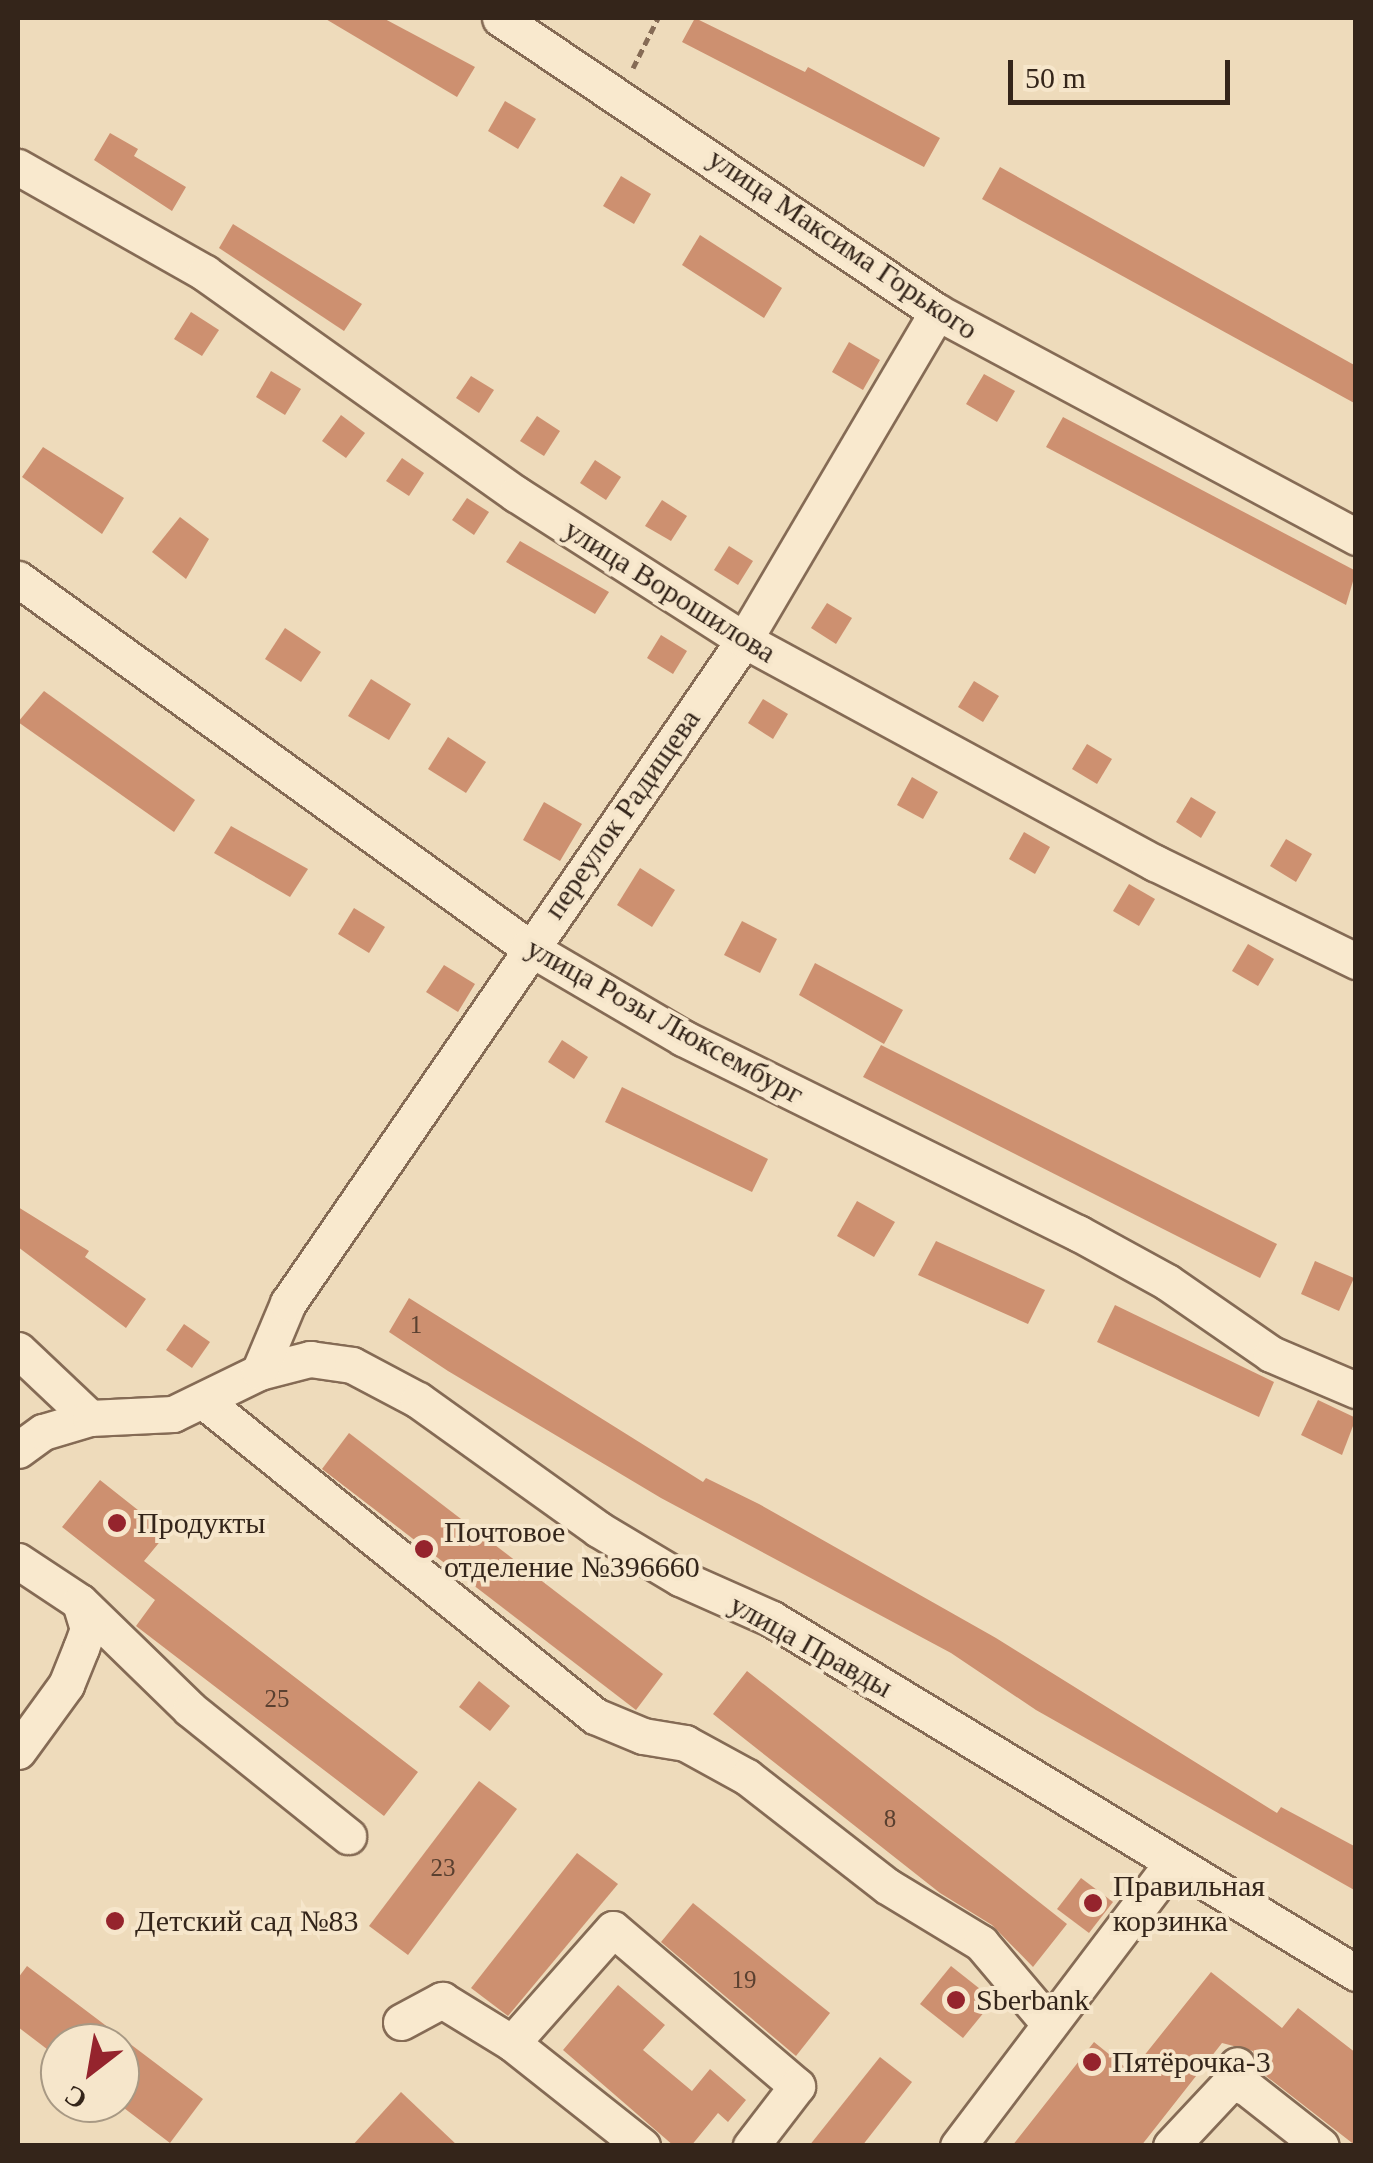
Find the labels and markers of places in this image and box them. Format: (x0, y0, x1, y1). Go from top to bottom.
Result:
place label: Продукты (137, 1505, 266, 1541)
marker: Продукты (106, 1512, 128, 1534)
place label: Почтовое отделение №396660 (444, 1514, 700, 1584)
marker: Почтовое отделение №396660 (413, 1538, 435, 1560)
place label: Правильная корзинка (1113, 1868, 1265, 1938)
marker: Правильная корзинка (1082, 1892, 1104, 1914)
place label: Детский сад №83 (135, 1903, 359, 1939)
marker: Детский сад №83 (104, 1910, 126, 1932)
place label: Sberbank (976, 1982, 1089, 2018)
marker: Sberbank (945, 1989, 967, 2011)
place label: Пятёрочка-3 (1112, 2044, 1271, 2080)
marker: Пятёрочка-3 (1081, 2051, 1103, 2073)

